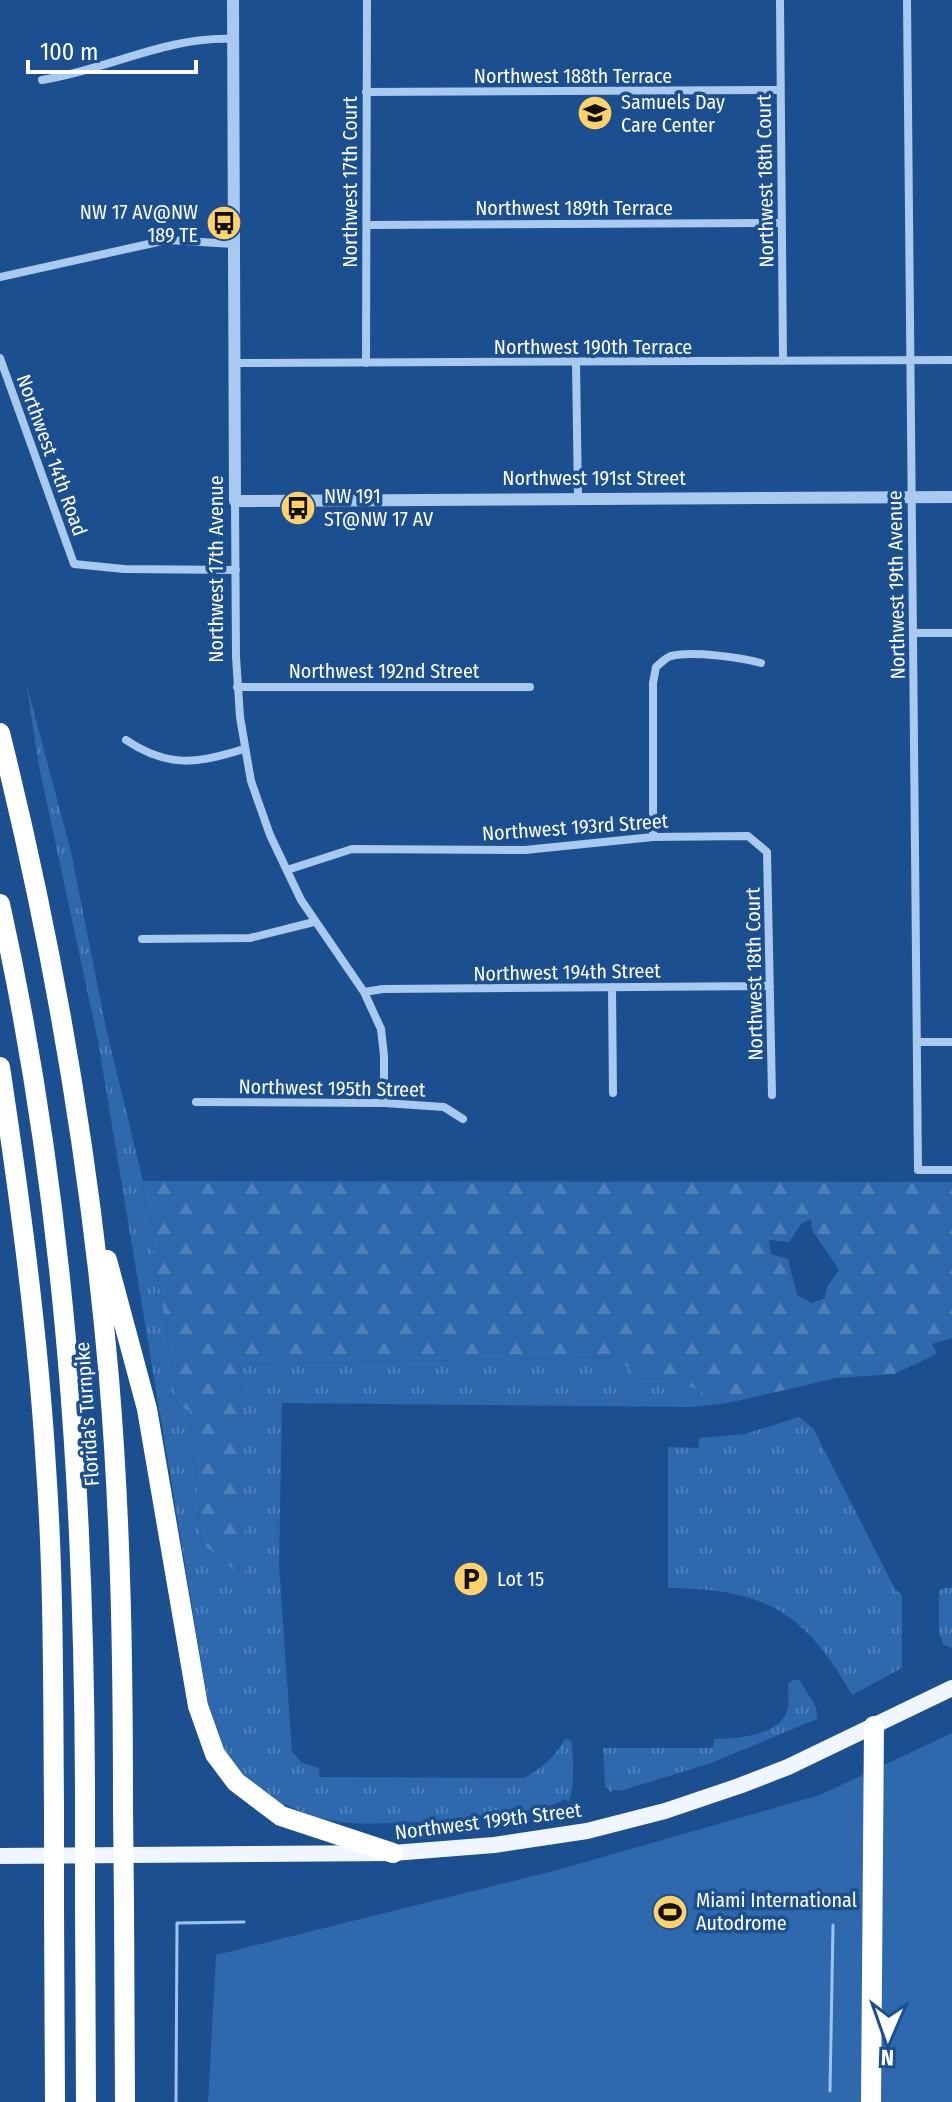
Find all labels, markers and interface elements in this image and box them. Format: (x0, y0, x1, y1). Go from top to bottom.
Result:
scale bar (28, 24, 196, 74)
text: 100 m (40, 38, 98, 66)
street label: Northwest 188th Terrace (474, 64, 672, 88)
place label: Samuels Day Care Center (621, 90, 725, 137)
school or university icon: Samuels Day Care Center (576, 94, 614, 132)
street label: Northwest 18th Court (751, 94, 779, 268)
street label: Northwest 17th Court (338, 96, 362, 268)
street label: Northwest 189th Terrace (475, 196, 673, 220)
place label: NW 17 AV@NW 189 TE (80, 200, 198, 247)
bus stop icon: NW 17 AV@NW 189 TE (205, 204, 243, 242)
street label: Northwest 190th Terrace (494, 335, 692, 359)
street label: Northwest 14th Road (12, 371, 92, 539)
street label: Northwest 191st Street (502, 466, 686, 490)
street label: Northwest 17th Avenue (204, 475, 228, 663)
place label: NW 191 ST@NW 17 AV (324, 484, 434, 531)
bus stop icon: NW 191 ST@NW 17 AV (279, 489, 317, 527)
street label: Northwest 19th Avenue (882, 490, 910, 680)
street label: Northwest 192nd Street (289, 659, 480, 683)
street label: Northwest 193rd Street (481, 808, 669, 845)
street label: Northwest 18th Court (740, 887, 768, 1061)
street label: Northwest 194th Street (473, 958, 661, 986)
street label: Northwest 195th Street (238, 1074, 426, 1102)
street label: Florida's Turnpike (70, 1341, 104, 1487)
parking icon: Lot 15 (452, 1560, 490, 1598)
place label: Lot 15 (497, 1567, 544, 1591)
street label: Northwest 199th Street (393, 1798, 583, 1844)
place label: Miami International Autodrome (696, 1888, 857, 1935)
sports icon: Miami International Autodrome (651, 1893, 689, 1931)
north arrow (848, 1998, 928, 2078)
text: N (880, 2044, 894, 2071)

